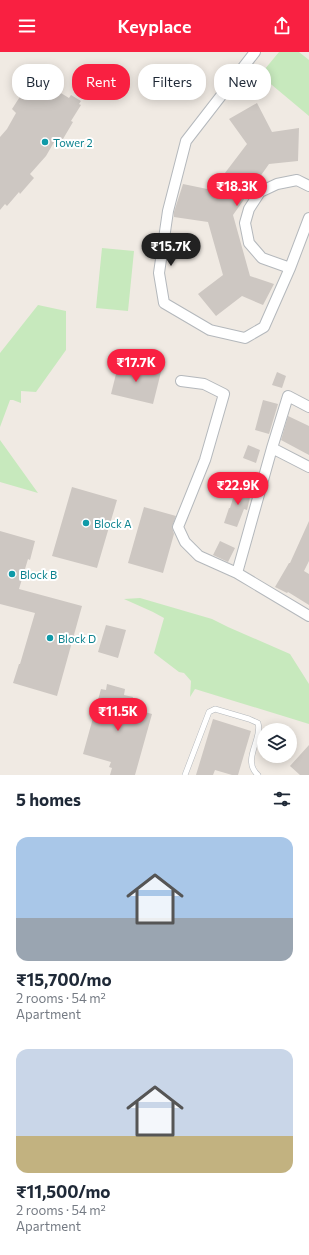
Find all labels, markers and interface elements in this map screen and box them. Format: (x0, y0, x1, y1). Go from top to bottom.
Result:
icon: menu (16, 15, 38, 37)
text: Keyplace (118, 15, 191, 37)
icon: share (271, 15, 293, 37)
chip: Buy (12, 64, 64, 100)
chip: Rent (72, 64, 130, 100)
chip: Filters (138, 64, 206, 100)
chip: New (214, 64, 271, 100)
place label: Tower 2 (53, 136, 93, 149)
marker: Tower 2 (40, 137, 50, 147)
pin: ₹18.3K (204, 173, 270, 207)
text: ₹18.3K (216, 178, 258, 194)
pin: ₹15.7K (138, 233, 204, 267)
text: ₹15.7K (151, 238, 191, 254)
pin: ₹17.7K (103, 349, 169, 383)
text: ₹17.7K (116, 354, 156, 370)
pin: ₹22.9K (205, 472, 271, 506)
text: ₹22.9K (216, 477, 260, 493)
place label: Block A (94, 517, 132, 530)
marker: Block A (81, 518, 91, 528)
place label: Block B (20, 568, 57, 581)
marker: Block B (7, 569, 17, 579)
place label: Block D (58, 632, 96, 645)
marker: Block D (45, 633, 55, 643)
pin: ₹11.5K (85, 698, 151, 732)
text: ₹11.5K (98, 703, 138, 719)
map controls (257, 723, 297, 763)
button: layers (257, 723, 297, 763)
icon: filters (271, 788, 293, 810)
text: 5 homes (16, 789, 81, 810)
icon: home (119, 863, 191, 935)
text: ₹15,700/mo (16, 969, 112, 990)
text: 2 rooms · 54 m² (16, 990, 106, 1006)
text: Apartment (16, 1006, 81, 1022)
icon: home (119, 1075, 191, 1147)
text: ₹11,500/mo (16, 1181, 110, 1202)
text: 2 rooms · 54 m² (16, 1202, 106, 1218)
text: Apartment (16, 1218, 81, 1234)

